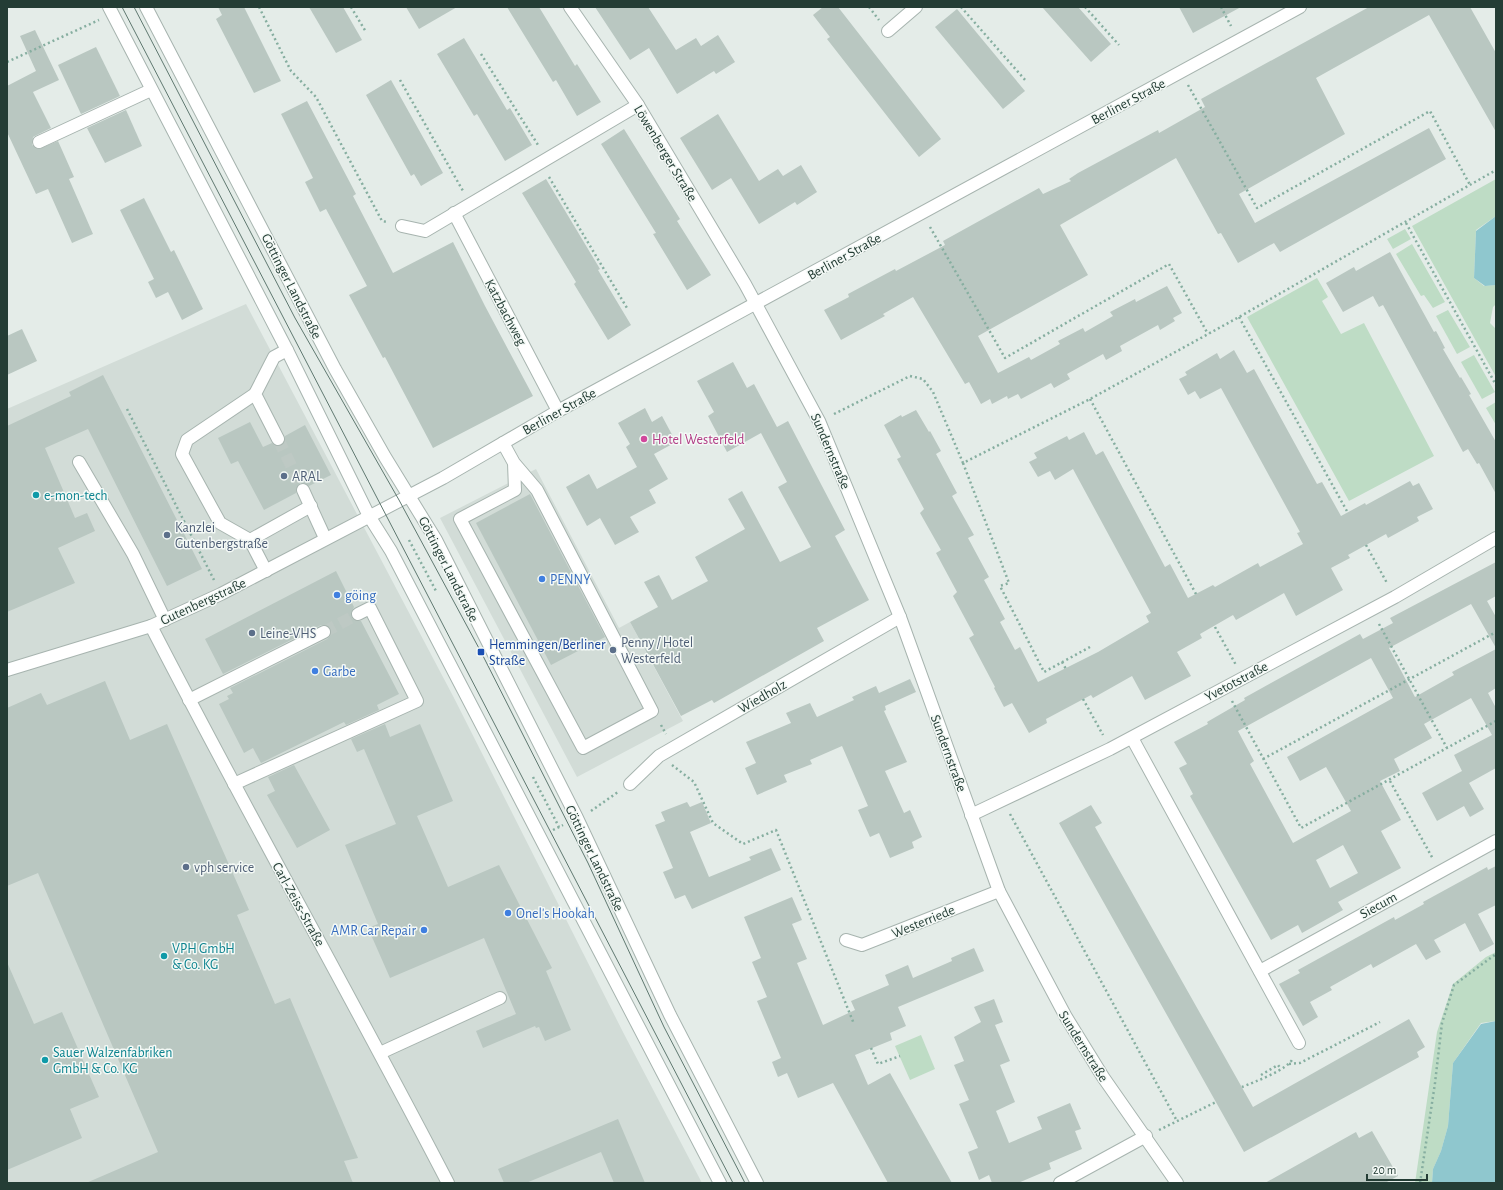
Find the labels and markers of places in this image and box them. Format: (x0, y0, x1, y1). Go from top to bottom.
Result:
place label: Hotel Westerfeld (652, 433, 745, 447)
marker: Hotel Westerfeld (639, 434, 649, 444)
place label: ARAL (292, 470, 322, 484)
marker: ARAL (279, 471, 289, 481)
place label: e-mon-tech (44, 489, 108, 503)
marker: e-mon-tech (31, 490, 41, 500)
place label: Kanzlei Gutenbergstraße (175, 521, 268, 551)
marker: Kanzlei Gutenbergstraße (162, 530, 172, 540)
place label: PENNY (550, 573, 591, 587)
marker: PENNY (537, 574, 547, 584)
place label: göing (345, 589, 376, 603)
marker: göing (332, 590, 342, 600)
place label: Leine-VHS (260, 627, 316, 641)
marker: Leine-VHS (247, 628, 257, 638)
place label: Penny / Hotel Westerfeld (621, 636, 693, 666)
place label: Hemmingen/Berliner Straße (489, 638, 606, 668)
marker: Penny / Hotel Westerfeld (608, 645, 618, 655)
marker: Hemmingen/Berliner Straße (476, 647, 486, 657)
place label: Garbe (323, 665, 356, 679)
marker: Garbe (310, 666, 320, 676)
place label: vph service (194, 861, 254, 875)
marker: vph service (181, 862, 191, 872)
place label: Onel's Hookah (516, 907, 595, 921)
marker: Onel's Hookah (503, 908, 513, 918)
place label: AMR Car Repair (331, 924, 416, 938)
marker: AMR Car Repair (419, 925, 429, 935)
place label: VPH GmbH & Co. KG (172, 942, 235, 972)
marker: VPH GmbH & Co. KG (159, 951, 169, 961)
place label: Sauer Walzenfabriken GmbH & Co. KG (53, 1046, 172, 1076)
marker: Sauer Walzenfabriken GmbH & Co. KG (40, 1055, 50, 1065)

